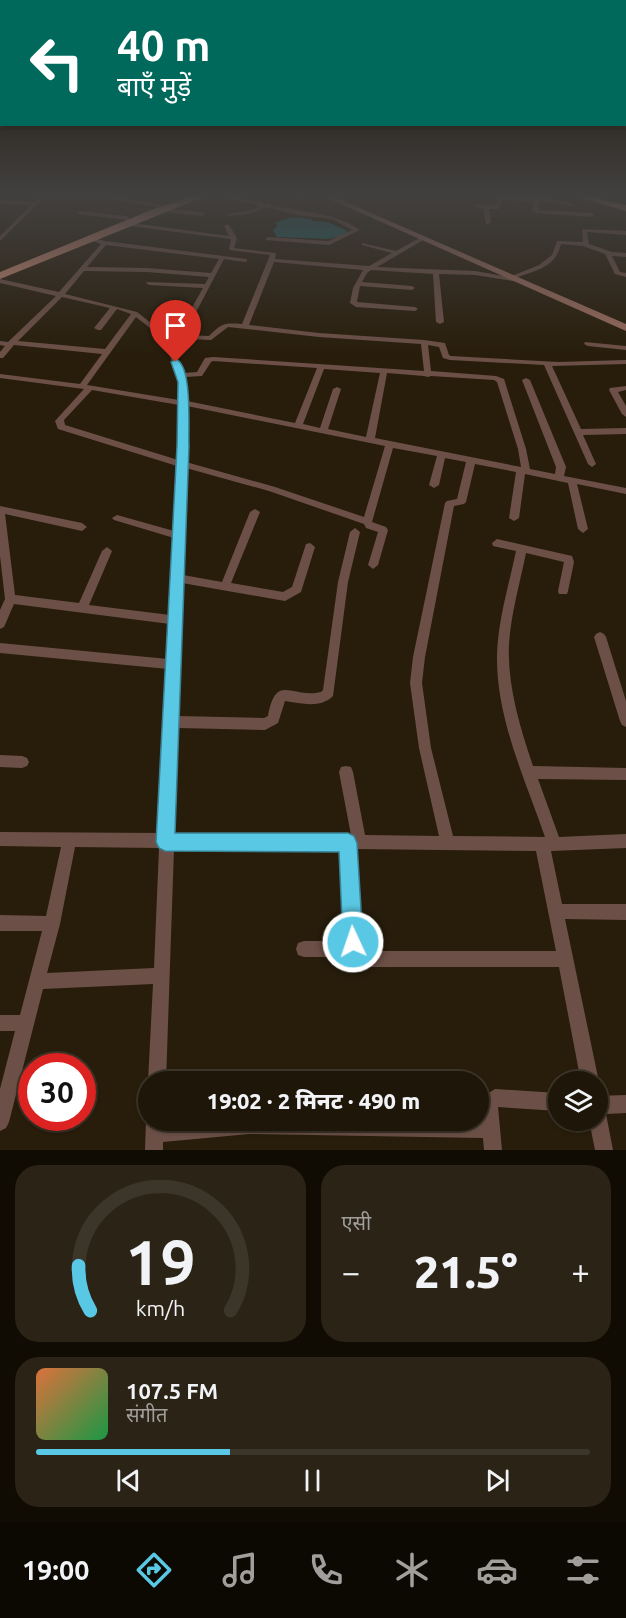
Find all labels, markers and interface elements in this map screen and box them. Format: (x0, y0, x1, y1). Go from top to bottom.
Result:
text: 40 m (117, 22, 211, 69)
icon: left (18, 24, 96, 102)
text: बाएँ मुड़ें (117, 71, 191, 101)
pin (150, 300, 201, 362)
icon: arrive (159, 309, 192, 342)
position arrow (321, 910, 385, 974)
speed limit sign: 30 (18, 1053, 96, 1131)
map controls (548, 1071, 608, 1131)
button: layers (548, 1071, 608, 1131)
text: 19:02 · 2 मिनट · 490 m (207, 1088, 420, 1113)
text: एसी (342, 1211, 371, 1234)
text: 19 (125, 1227, 195, 1297)
text: 21.5° (414, 1246, 518, 1297)
text: − (342, 1253, 360, 1290)
text: + (571, 1253, 590, 1290)
text: km/h (135, 1296, 185, 1320)
text: 107.5 FM (126, 1378, 218, 1403)
text: संगीत (126, 1403, 167, 1426)
icon: previous (112, 1464, 145, 1497)
icon: pause (296, 1464, 329, 1497)
icon: next (481, 1464, 514, 1497)
icon: directions (133, 1549, 175, 1591)
icon: music (219, 1549, 261, 1591)
icon: phone (305, 1549, 347, 1591)
icon: climate (391, 1549, 433, 1591)
icon: car (476, 1549, 518, 1591)
icon: filters (562, 1549, 604, 1591)
text: 19:00 (22, 1555, 89, 1585)

